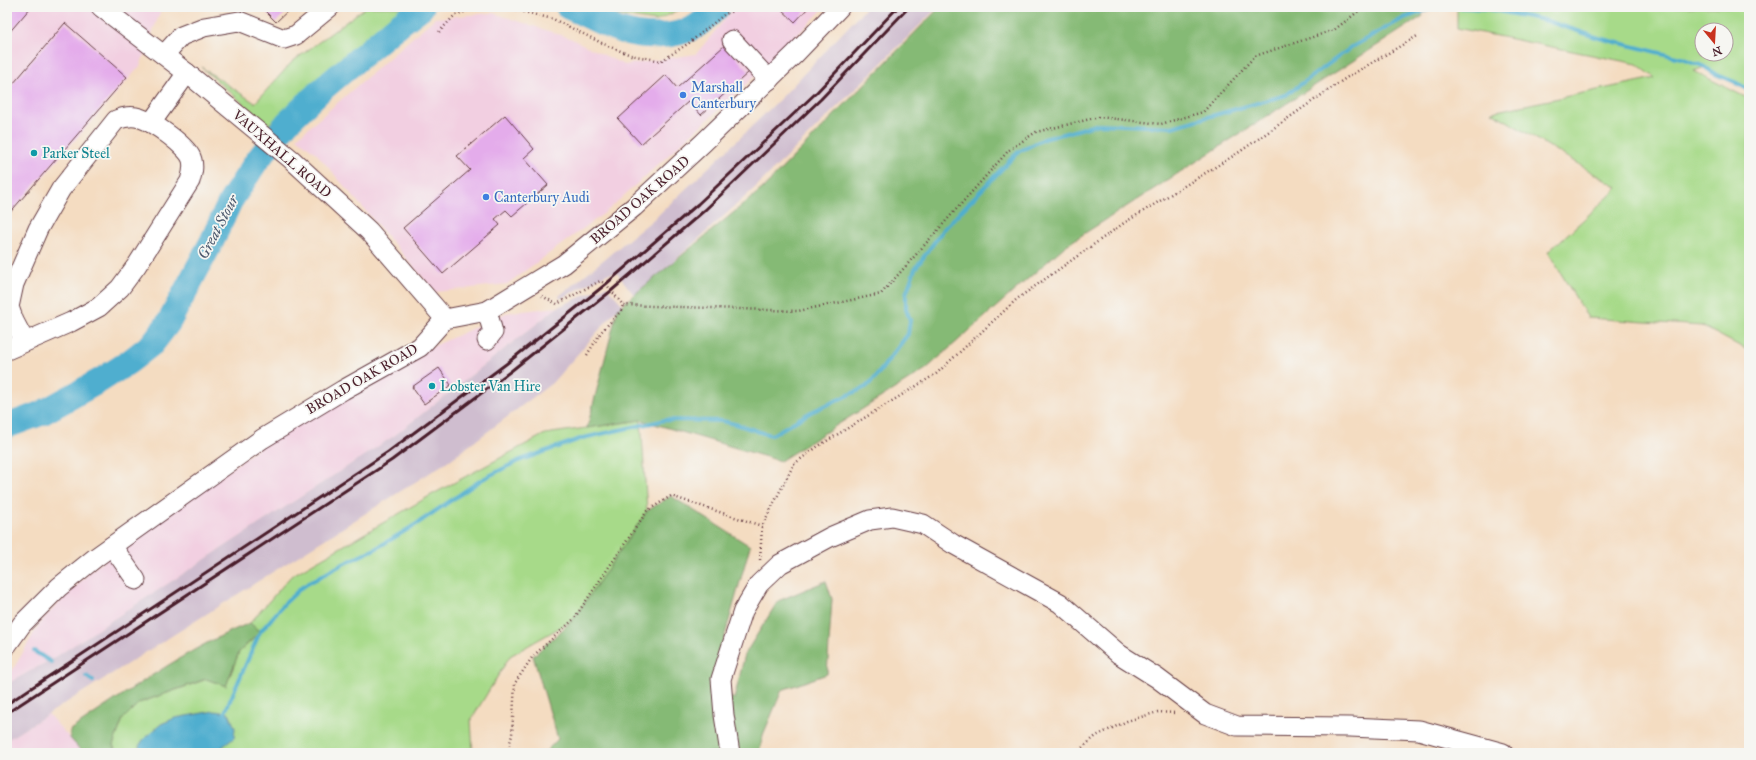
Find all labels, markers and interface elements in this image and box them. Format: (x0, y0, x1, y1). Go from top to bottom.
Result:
north arrow (1694, 22, 1734, 62)
text: N (1710, 43, 1723, 59)
place label: Marshall Canterbury (691, 79, 756, 112)
marker: Marshall Canterbury (678, 90, 688, 100)
street label: VAUXHALL ROAD (228, 106, 335, 202)
place label: Parker Steel (42, 145, 110, 162)
marker: Parker Steel (29, 148, 39, 158)
street label: BROAD OAK ROAD (587, 152, 693, 248)
place label: Canterbury Audi (494, 189, 590, 206)
water label: Great Stour (194, 191, 243, 262)
marker: Canterbury Audi (481, 192, 491, 202)
street label: BROAD OAK ROAD (303, 340, 421, 418)
place label: Lobster Van Hire (440, 378, 541, 395)
marker: Lobster Van Hire (427, 381, 437, 391)

